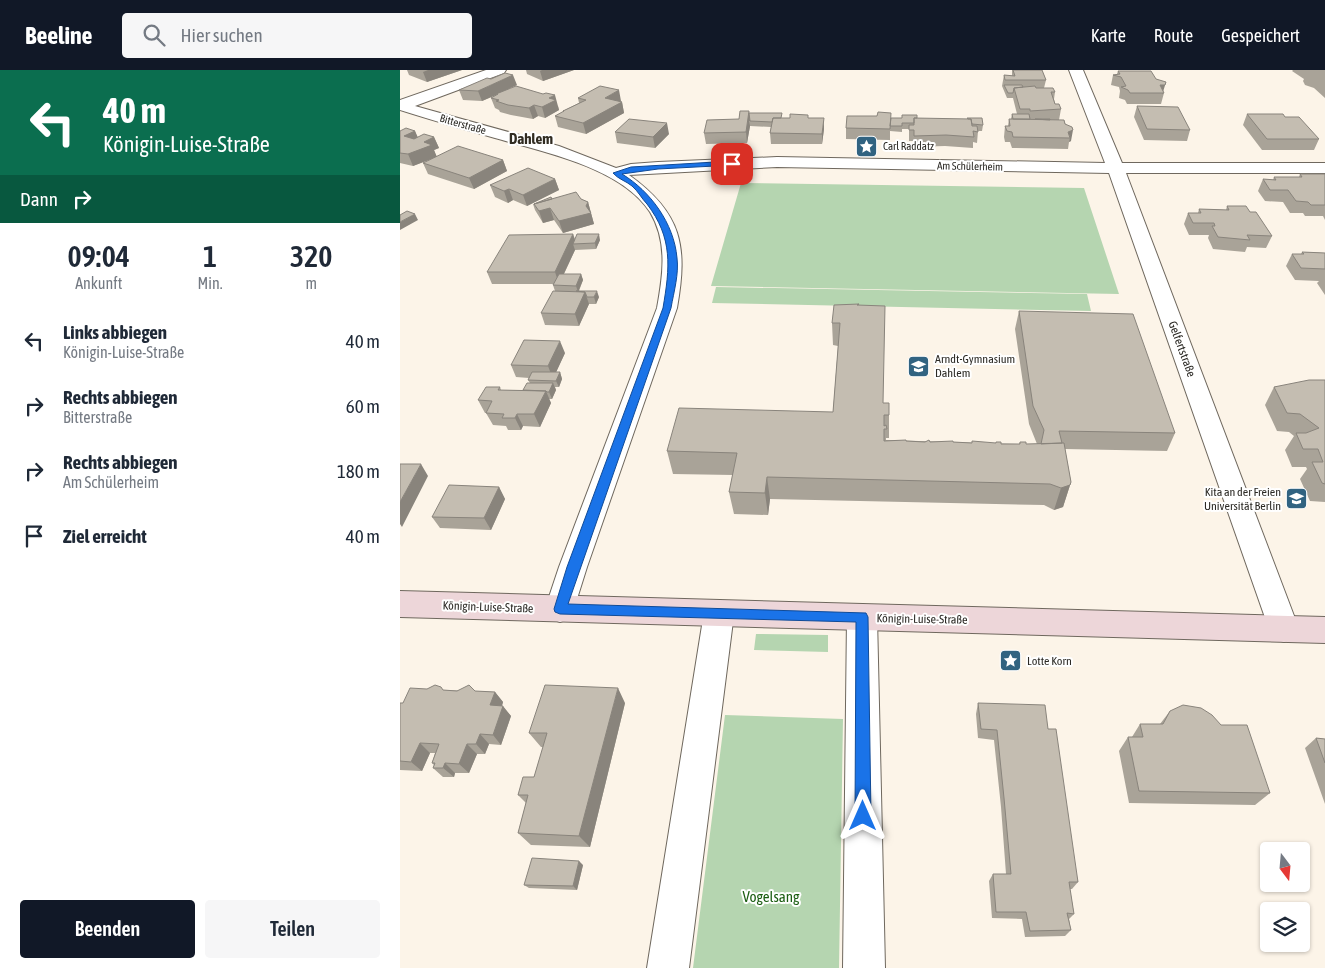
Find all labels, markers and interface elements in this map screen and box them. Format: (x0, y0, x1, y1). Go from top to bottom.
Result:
search box (122, 13, 472, 58)
icon: search (140, 21, 168, 49)
text: Beeline (25, 22, 92, 49)
text: Hier suchen (180, 24, 263, 46)
text: Karte (1091, 25, 1126, 46)
text: Route (1154, 25, 1193, 46)
text: Gespeichert (1221, 25, 1300, 46)
icon: left (20, 90, 85, 155)
text: 40 m (103, 90, 166, 130)
street label: Bitterstraße (438, 112, 488, 136)
district label: Dahlem (509, 130, 553, 147)
text: Königin-Luise-Straße (103, 131, 270, 157)
place icon: Carl Raddatz (855, 134, 879, 158)
place label: Carl Raddatz (883, 140, 934, 152)
pin (711, 143, 753, 185)
icon: arrive (718, 150, 746, 178)
street label: Am Schülerheim (937, 159, 1003, 173)
icon: right (68, 185, 96, 213)
text: Dann (20, 188, 58, 210)
text: 09:04 (68, 239, 130, 273)
text: 1 (203, 239, 217, 273)
text: 320 (290, 239, 332, 273)
text: Ankunft (75, 274, 122, 292)
text: Min. (198, 274, 223, 292)
text: m (305, 274, 317, 292)
street label: Gelfertstraße (1165, 319, 1199, 379)
text: Links abbiegen (63, 321, 167, 343)
icon: left (20, 327, 48, 355)
text: 40 m (346, 330, 380, 352)
text: Königin-Luise-Straße (63, 343, 184, 361)
place label: Arndt-Gymnasium Dahlem (935, 352, 1015, 380)
school or university icon: Arndt-Gymnasium Dahlem (907, 354, 931, 378)
text: Rechts abbiegen (63, 386, 178, 408)
icon: right (20, 392, 48, 420)
text: 60 m (346, 395, 380, 417)
text: Bitterstraße (63, 408, 132, 426)
text: Rechts abbiegen (63, 451, 178, 473)
icon: right (20, 457, 48, 485)
text: 180 m (337, 460, 380, 482)
text: Am Schülerheim (63, 473, 159, 491)
place label: Kita an der Freien Universität Berlin (1204, 485, 1281, 513)
school or university icon: Kita an der Freien Universität Berlin (1285, 487, 1309, 511)
icon: arrive (20, 522, 48, 550)
text: Ziel erreicht (63, 525, 147, 547)
text: 40 m (346, 525, 380, 547)
street label: Königin-Luise-Straße (442, 598, 534, 616)
street label: Königin-Luise-Straße (876, 611, 968, 627)
place icon: Lotte Korn (999, 649, 1023, 673)
place label: Lotte Korn (1027, 654, 1072, 668)
position arrow (836, 789, 888, 841)
north arrow (1260, 842, 1310, 892)
map controls (1260, 842, 1310, 952)
park label: Vogelsang (743, 888, 800, 905)
button: Beenden (20, 900, 195, 958)
button: Teilen (205, 900, 380, 958)
button: layers (1260, 902, 1310, 952)

